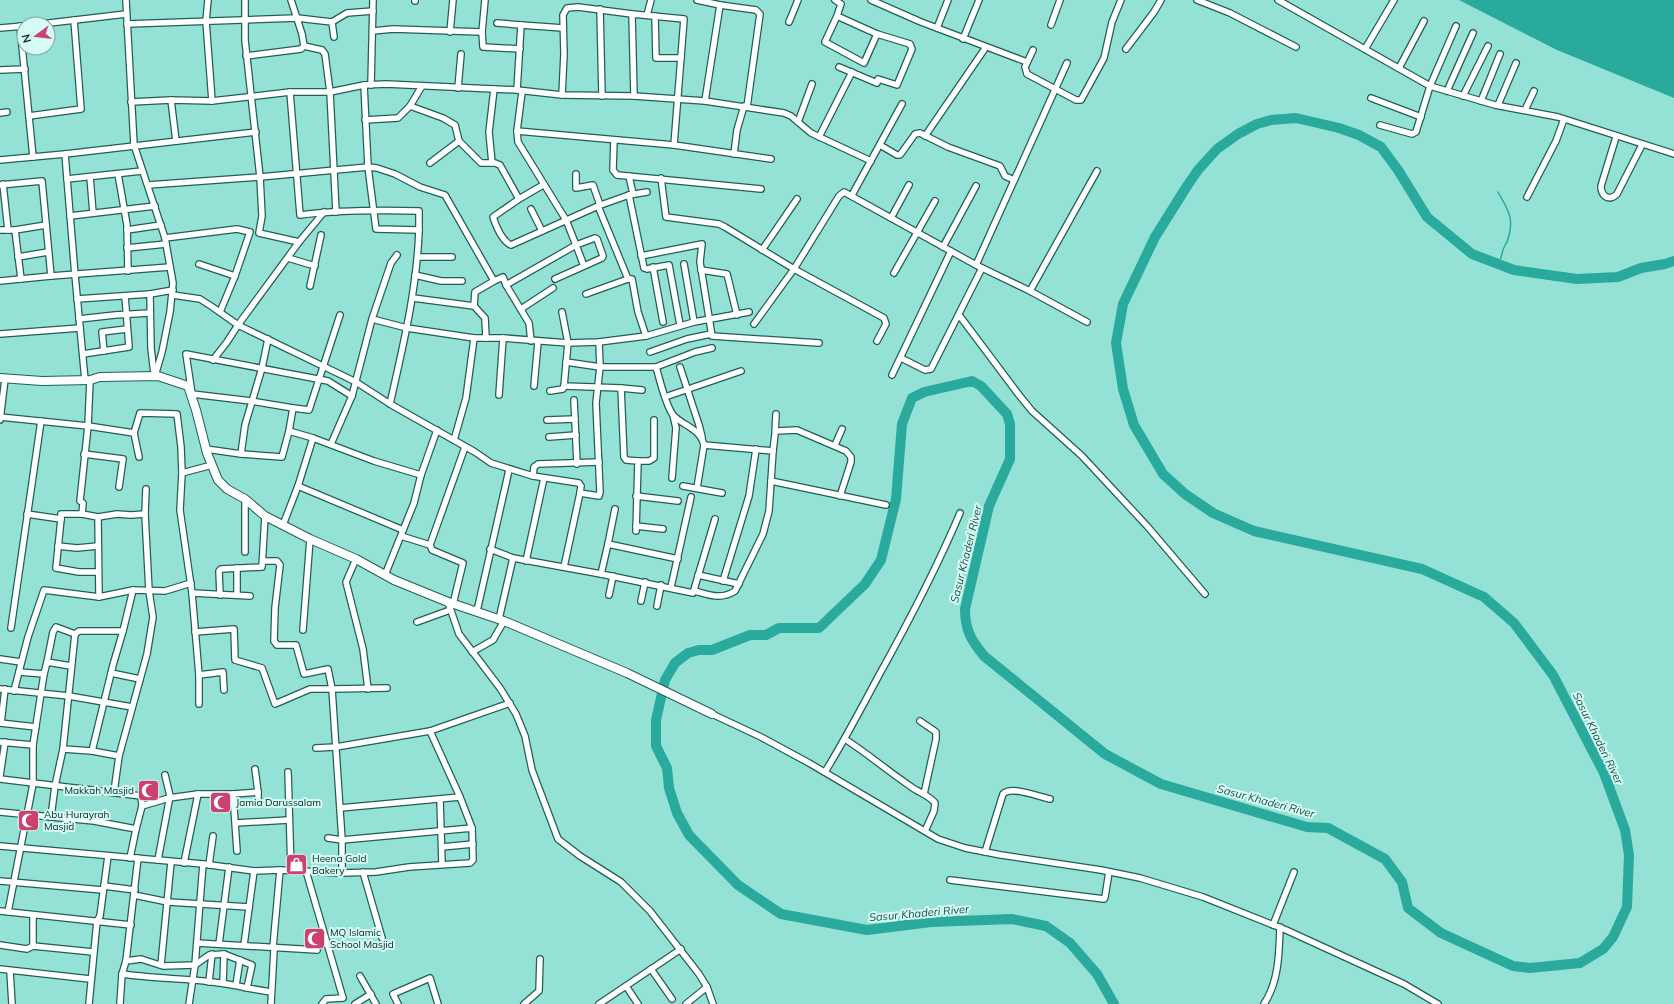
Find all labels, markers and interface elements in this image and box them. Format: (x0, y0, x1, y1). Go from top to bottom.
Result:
north arrow (16, 16, 56, 56)
text: N (19, 33, 34, 44)
water label: Sasur Khaderi River (947, 503, 985, 604)
water label: Sasur Khaderi River (1570, 690, 1627, 787)
mosque icon: Makkah Masjid (136, 777, 162, 803)
water label: Sasur Khaderi River (1216, 781, 1317, 821)
place label: Makkah Masjid (64, 784, 134, 797)
mosque icon: Jamia Darussalam (207, 789, 233, 815)
place label: Jamia Darussalam (236, 796, 321, 809)
mosque icon: Abu Hurayrah Masjid (16, 807, 42, 833)
place label: Abu Hurayrah Masjid (44, 808, 110, 833)
shop icon: Heena Gold Bakery (284, 851, 310, 877)
place label: Heena Gold Bakery (312, 852, 366, 877)
water label: Sasur Khaderi River (868, 902, 971, 924)
mosque icon: MQ Islamic School Masjid (302, 925, 328, 951)
place label: MQ Islamic School Masjid (330, 926, 394, 951)

